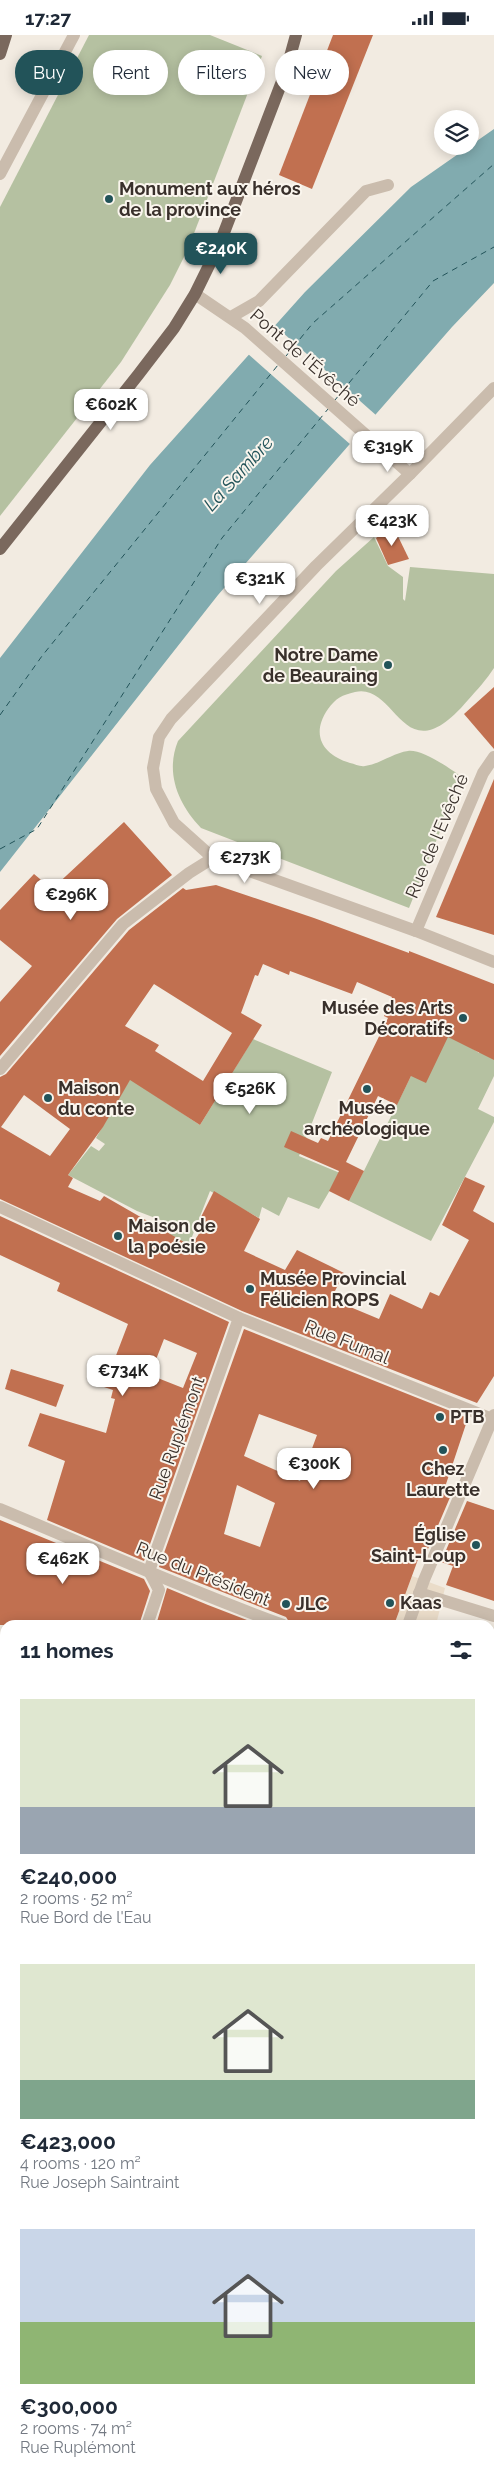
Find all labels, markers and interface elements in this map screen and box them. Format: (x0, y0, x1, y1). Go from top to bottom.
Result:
text: 17:27 (25, 7, 71, 29)
chip: Buy (15, 50, 83, 95)
chip: Rent (93, 50, 168, 95)
chip: Filters (178, 50, 265, 95)
chip: New (275, 50, 349, 95)
map controls (434, 110, 479, 155)
button: layers (434, 110, 479, 155)
place label: Monument aux héros de la province (119, 178, 301, 220)
marker: Monument aux héros de la province (103, 193, 115, 205)
pin: €240K (186, 233, 256, 275)
text: €240K (195, 239, 247, 258)
street label: Pont de l'Évêché (246, 303, 366, 411)
pin: €602K (76, 389, 146, 431)
text: €602K (85, 395, 137, 414)
water label: La Sambre (199, 431, 277, 515)
pin: €319K (353, 431, 423, 473)
text: €319K (363, 437, 413, 456)
pin: €423K (357, 505, 427, 547)
text: €423K (367, 511, 417, 530)
pin: €321K (225, 563, 295, 605)
text: €321K (235, 569, 285, 588)
place label: Notre Dame de Beauraing (263, 644, 378, 686)
marker: Notre Dame de Beauraing (382, 659, 394, 671)
street label: Rue de l'Evêché (401, 770, 472, 901)
pin: €273K (210, 841, 280, 884)
text: €273K (220, 848, 270, 867)
pin: €296K (36, 879, 106, 921)
text: €296K (45, 885, 97, 904)
place label: Musée des Arts Décoratifs (322, 997, 453, 1039)
marker: Musée des Arts Décoratifs (457, 1012, 469, 1024)
pin: €526K (215, 1073, 285, 1115)
place label: Maison du conte (58, 1077, 135, 1119)
text: €526K (224, 1079, 276, 1098)
marker: Musée archéologique (361, 1083, 373, 1095)
marker: Maison du conte (42, 1092, 54, 1104)
place label: Musée archéologique (304, 1097, 430, 1139)
place label: Maison de la poésie (128, 1215, 216, 1257)
marker: Maison de la poésie (112, 1230, 124, 1242)
place label: Musée Provincial Félicien ROPS (260, 1268, 407, 1310)
marker: Musée Provincial Félicien ROPS (244, 1283, 256, 1295)
street label: Rue Fumal (302, 1315, 393, 1368)
pin: €734K (88, 1355, 158, 1397)
text: €734K (98, 1361, 148, 1380)
street label: Rue Ruplémont (144, 1373, 209, 1503)
place label: PTB (450, 1406, 485, 1427)
marker: PTB (434, 1411, 446, 1423)
marker: Chez Laurette (437, 1444, 449, 1456)
pin: €300K (279, 1447, 349, 1490)
text: €300K (288, 1454, 340, 1473)
place label: Chez Laurette (406, 1458, 480, 1500)
place label: Église Saint-Loup (371, 1524, 466, 1566)
street label: Rue du Président (133, 1537, 273, 1610)
marker: Église Saint-Loup (470, 1539, 482, 1551)
pin: €462K (28, 1543, 98, 1585)
text: €462K (37, 1549, 89, 1568)
place label: Kaas (400, 1592, 442, 1613)
place label: JLC (296, 1593, 327, 1614)
marker: Kaas (384, 1597, 396, 1609)
marker: JLC (280, 1598, 292, 1610)
icon: filters (447, 1636, 475, 1664)
text: 11 homes (20, 1638, 114, 1663)
icon: home (203, 1731, 293, 1821)
text: €240,000 (20, 1864, 117, 1889)
text: 2 rooms · 52 m² (20, 1889, 132, 1908)
text: Rue Bord de l'Eau (20, 1908, 152, 1927)
icon: home (203, 1996, 293, 2086)
text: €423,000 (20, 2129, 116, 2154)
text: 4 rooms · 120 m² (20, 2154, 141, 2173)
text: Rue Joseph Saintraint (20, 2173, 179, 2192)
icon: home (203, 2261, 293, 2351)
text: €300,000 (20, 2394, 118, 2419)
text: 2 rooms · 74 m² (20, 2419, 132, 2438)
text: Rue Ruplémont (20, 2438, 136, 2457)

